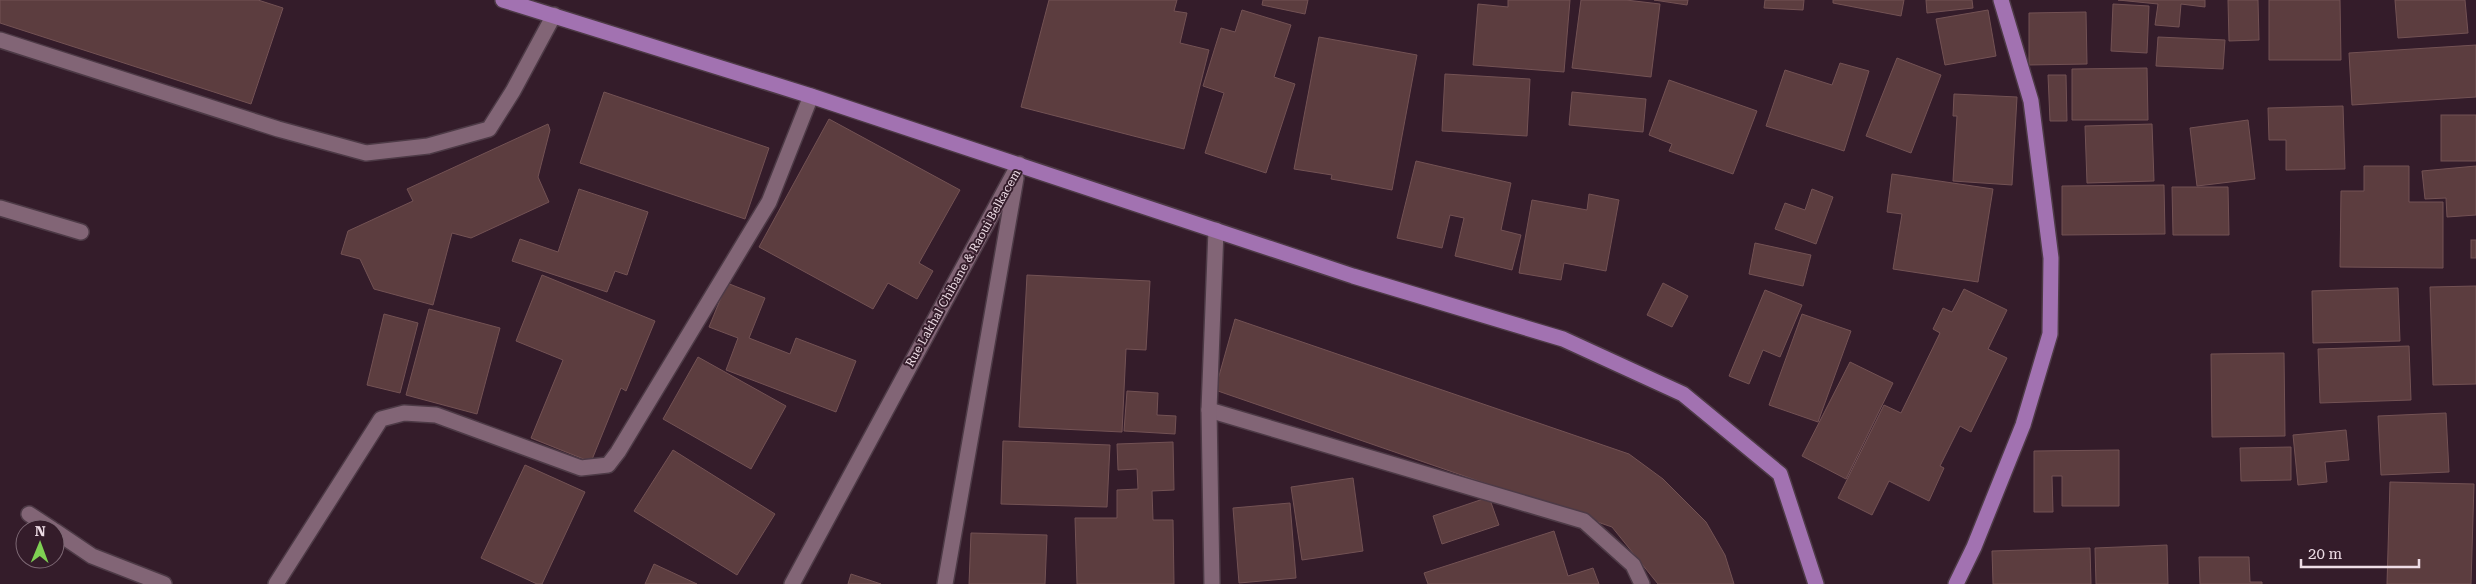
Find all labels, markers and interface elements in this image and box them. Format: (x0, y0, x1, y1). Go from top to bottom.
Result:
street label: Rue Lakhal Chibane & Raoui Belkacem (903, 167, 1023, 369)
north arrow (15, 519, 65, 569)
text: N (35, 523, 46, 539)
scale bar (2301, 536, 2418, 568)
text: 20 m (2308, 545, 2343, 563)

